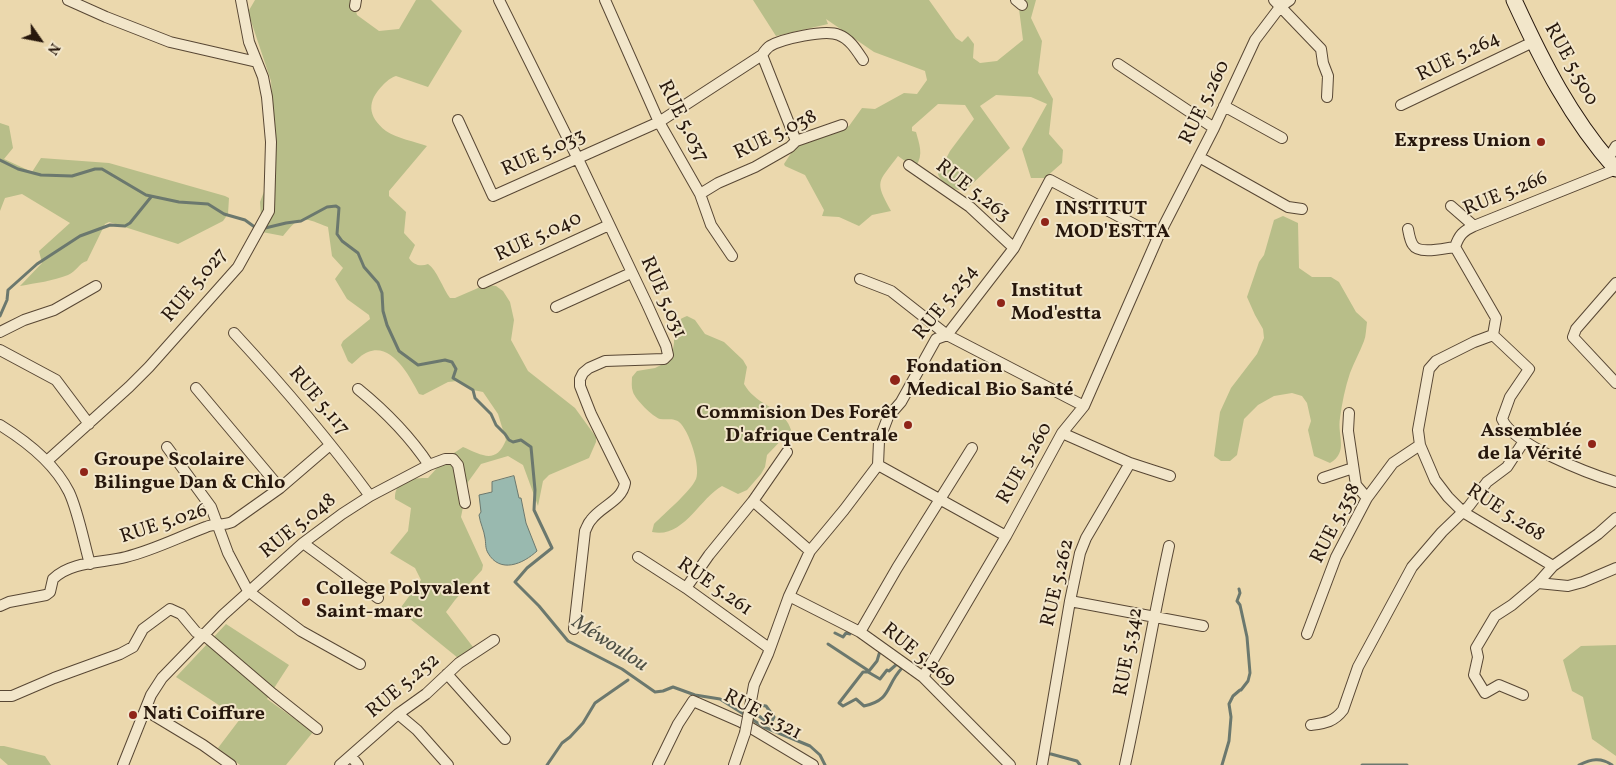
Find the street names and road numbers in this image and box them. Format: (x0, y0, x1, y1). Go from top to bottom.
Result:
street label: RUE 5.500 (1537, 19, 1603, 111)
street label: RUE 5.264 (1413, 28, 1505, 88)
street label: RUE 5.260 (1175, 57, 1237, 149)
street label: RUE 5.037 (651, 77, 713, 167)
street label: RUE 5.038 (731, 106, 821, 166)
street label: RUE 5.033 (498, 125, 590, 183)
street label: RUE 5.263 (930, 155, 1014, 229)
street label: RUE 5.266 (1460, 167, 1552, 223)
street label: RUE 5.040 (492, 208, 586, 268)
street label: RUE 5.027 (158, 244, 234, 328)
street label: RUE 5.031 (633, 253, 691, 343)
street label: RUE 5.254 (909, 261, 985, 345)
street label: RUE 5.117 (282, 363, 354, 441)
street label: RUE 5.260 (993, 419, 1059, 509)
street label: RUE 5.358 (1307, 480, 1367, 568)
street label: RUE 5.268 (1461, 480, 1549, 548)
street label: RUE 5.048 (256, 489, 342, 565)
street label: RUE 5.026 (117, 500, 211, 550)
street label: RUE 5.262 (1037, 537, 1081, 629)
street label: RUE 5.261 (672, 553, 756, 623)
street label: RUE 5.342 (1110, 606, 1150, 698)
street label: RUE 5.269 (876, 619, 960, 693)
street label: RUE 5.252 (362, 649, 446, 725)
street label: RUE 5.321 (719, 685, 805, 747)

